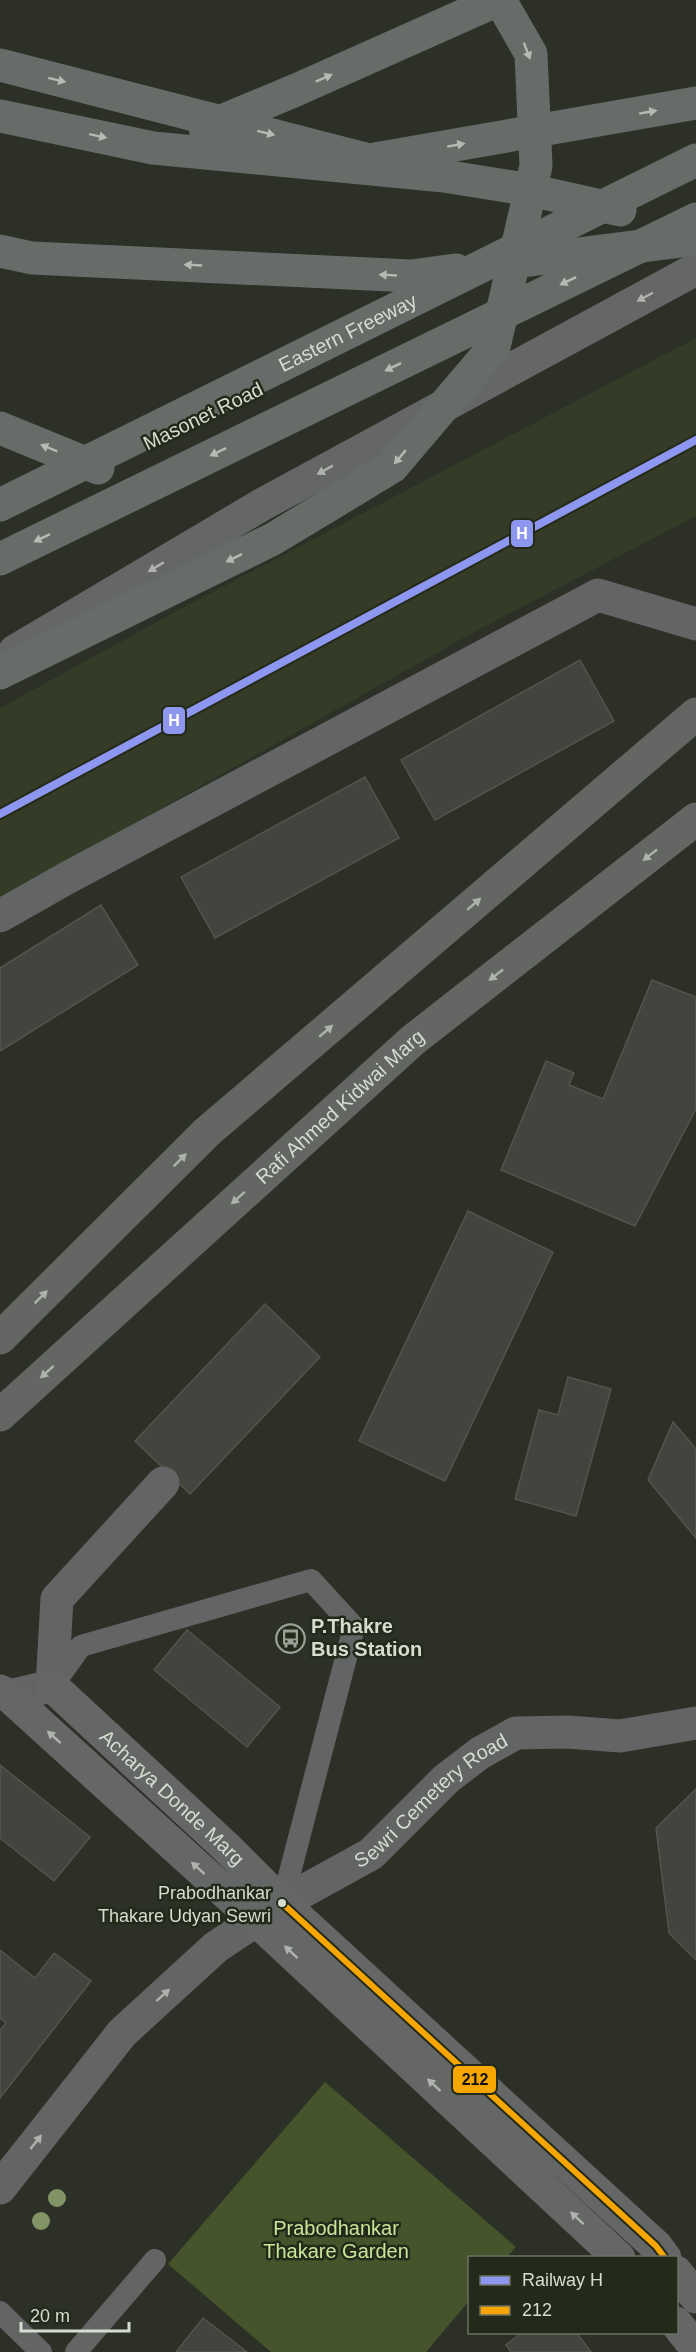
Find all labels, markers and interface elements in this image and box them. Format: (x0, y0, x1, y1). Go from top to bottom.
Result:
one-way arrow (523, 43, 533, 61)
one-way arrow (315, 73, 333, 83)
one-way arrow (47, 75, 66, 85)
one-way arrow (639, 107, 658, 116)
one-way arrow (257, 129, 275, 139)
one-way arrow (89, 132, 108, 141)
one-way arrow (447, 140, 466, 149)
one-way arrow (184, 261, 203, 270)
one-way arrow (378, 270, 397, 279)
one-way arrow (559, 276, 577, 286)
street label: Eastern Freeway (275, 289, 420, 376)
one-way arrow (636, 292, 653, 302)
one-way arrow (384, 362, 401, 371)
street label: Masonet Road (140, 378, 266, 454)
one-way arrow (40, 443, 58, 452)
one-way arrow (209, 448, 226, 457)
one-way arrow (393, 450, 406, 465)
one-way arrow (317, 465, 334, 475)
line badge: H (510, 519, 534, 548)
text: H (516, 525, 528, 542)
one-way arrow (34, 534, 51, 543)
one-way arrow (225, 554, 242, 563)
one-way arrow (148, 562, 165, 572)
line badge: H (162, 706, 186, 735)
text: H (168, 712, 180, 729)
one-way arrow (642, 848, 658, 861)
one-way arrow (466, 898, 481, 911)
one-way arrow (488, 968, 504, 981)
street label: Rafi Ahmed Kidwai Marg (251, 1025, 428, 1188)
one-way arrow (318, 1025, 333, 1038)
one-way arrow (172, 1153, 186, 1167)
one-way arrow (231, 1191, 245, 1205)
one-way arrow (34, 1291, 48, 1305)
one-way arrow (40, 1365, 55, 1378)
place label: P.Thakre Bus Station (311, 1615, 422, 1660)
bus stop icon: P.Thakre Bus Station (274, 1622, 306, 1654)
street label: Acharya Donde Marg (96, 1725, 249, 1870)
street label: Sewri Cemetery Road (350, 1729, 511, 1872)
one-way arrow (47, 1730, 61, 1744)
one-way arrow (191, 1862, 206, 1875)
place label: Prabodhankar Thakare Udyan Sewri (98, 1883, 271, 1926)
marker: Prabodhankar Thakare Udyan Sewri (276, 1897, 288, 1909)
one-way arrow (284, 1946, 298, 1960)
one-way arrow (156, 1988, 171, 2002)
line badge: 212 (452, 2065, 497, 2094)
text: 212 (462, 2071, 488, 2088)
one-way arrow (426, 2078, 441, 2092)
one-way arrow (30, 2135, 42, 2150)
one-way arrow (569, 2211, 584, 2225)
park label: Prabodhankar Thakare Garden (263, 2217, 409, 2262)
legend (468, 2256, 678, 2334)
text: Railway H (522, 2270, 603, 2290)
scale bar (21, 2295, 129, 2333)
text: 212 (522, 2300, 552, 2320)
text: 20 m (30, 2306, 70, 2326)

